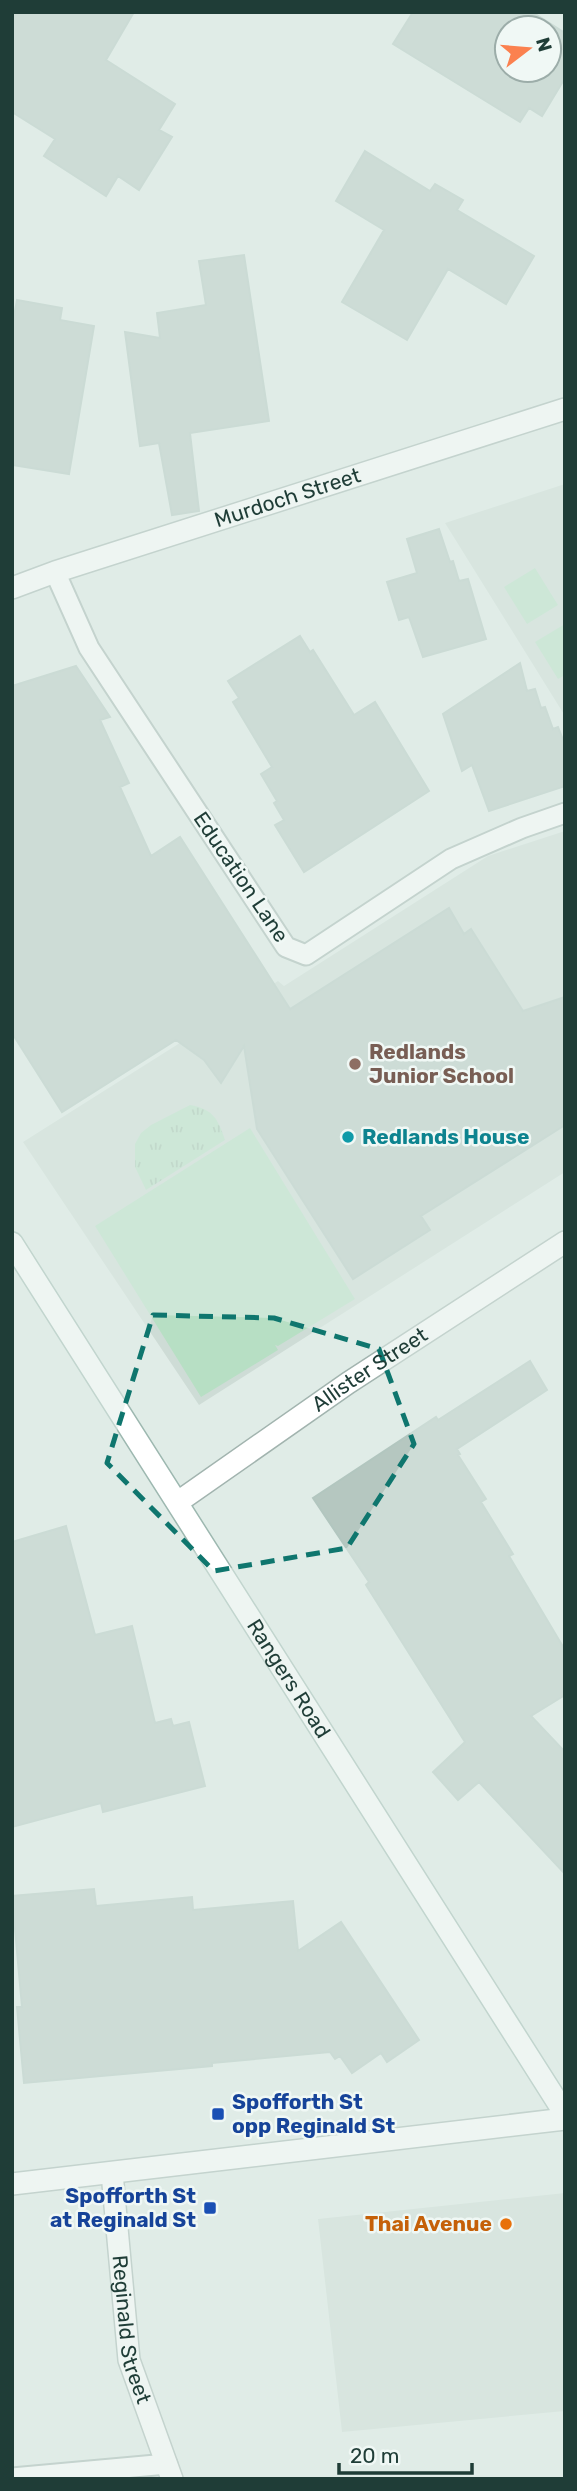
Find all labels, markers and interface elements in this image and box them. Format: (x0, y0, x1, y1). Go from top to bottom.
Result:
north arrow (493, 14, 563, 84)
text: N (531, 35, 557, 54)
street label: Murdoch Street (211, 462, 364, 532)
street label: Education Lane (189, 807, 294, 947)
place label: Redlands Junior School (369, 1039, 514, 1088)
marker: Redlands Junior School (347, 1056, 363, 1072)
place label: Redlands House (362, 1124, 529, 1149)
marker: Redlands House (340, 1129, 356, 1145)
street label: Allister Street (307, 1322, 432, 1416)
street label: Rangers Road (242, 1614, 336, 1742)
place label: Spofforth St opp Reginald St (232, 2089, 396, 2138)
marker: Spofforth St opp Reginald St (210, 2106, 226, 2122)
place label: Spofforth St at Reginald St (50, 2183, 196, 2232)
marker: Spofforth St at Reginald St (202, 2200, 218, 2216)
place label: Thai Avenue (365, 2211, 492, 2236)
marker: Thai Avenue (498, 2216, 514, 2232)
street label: Reginald Street (108, 2254, 157, 2407)
scale bar (339, 2432, 472, 2476)
text: 20 m (350, 2443, 399, 2468)

